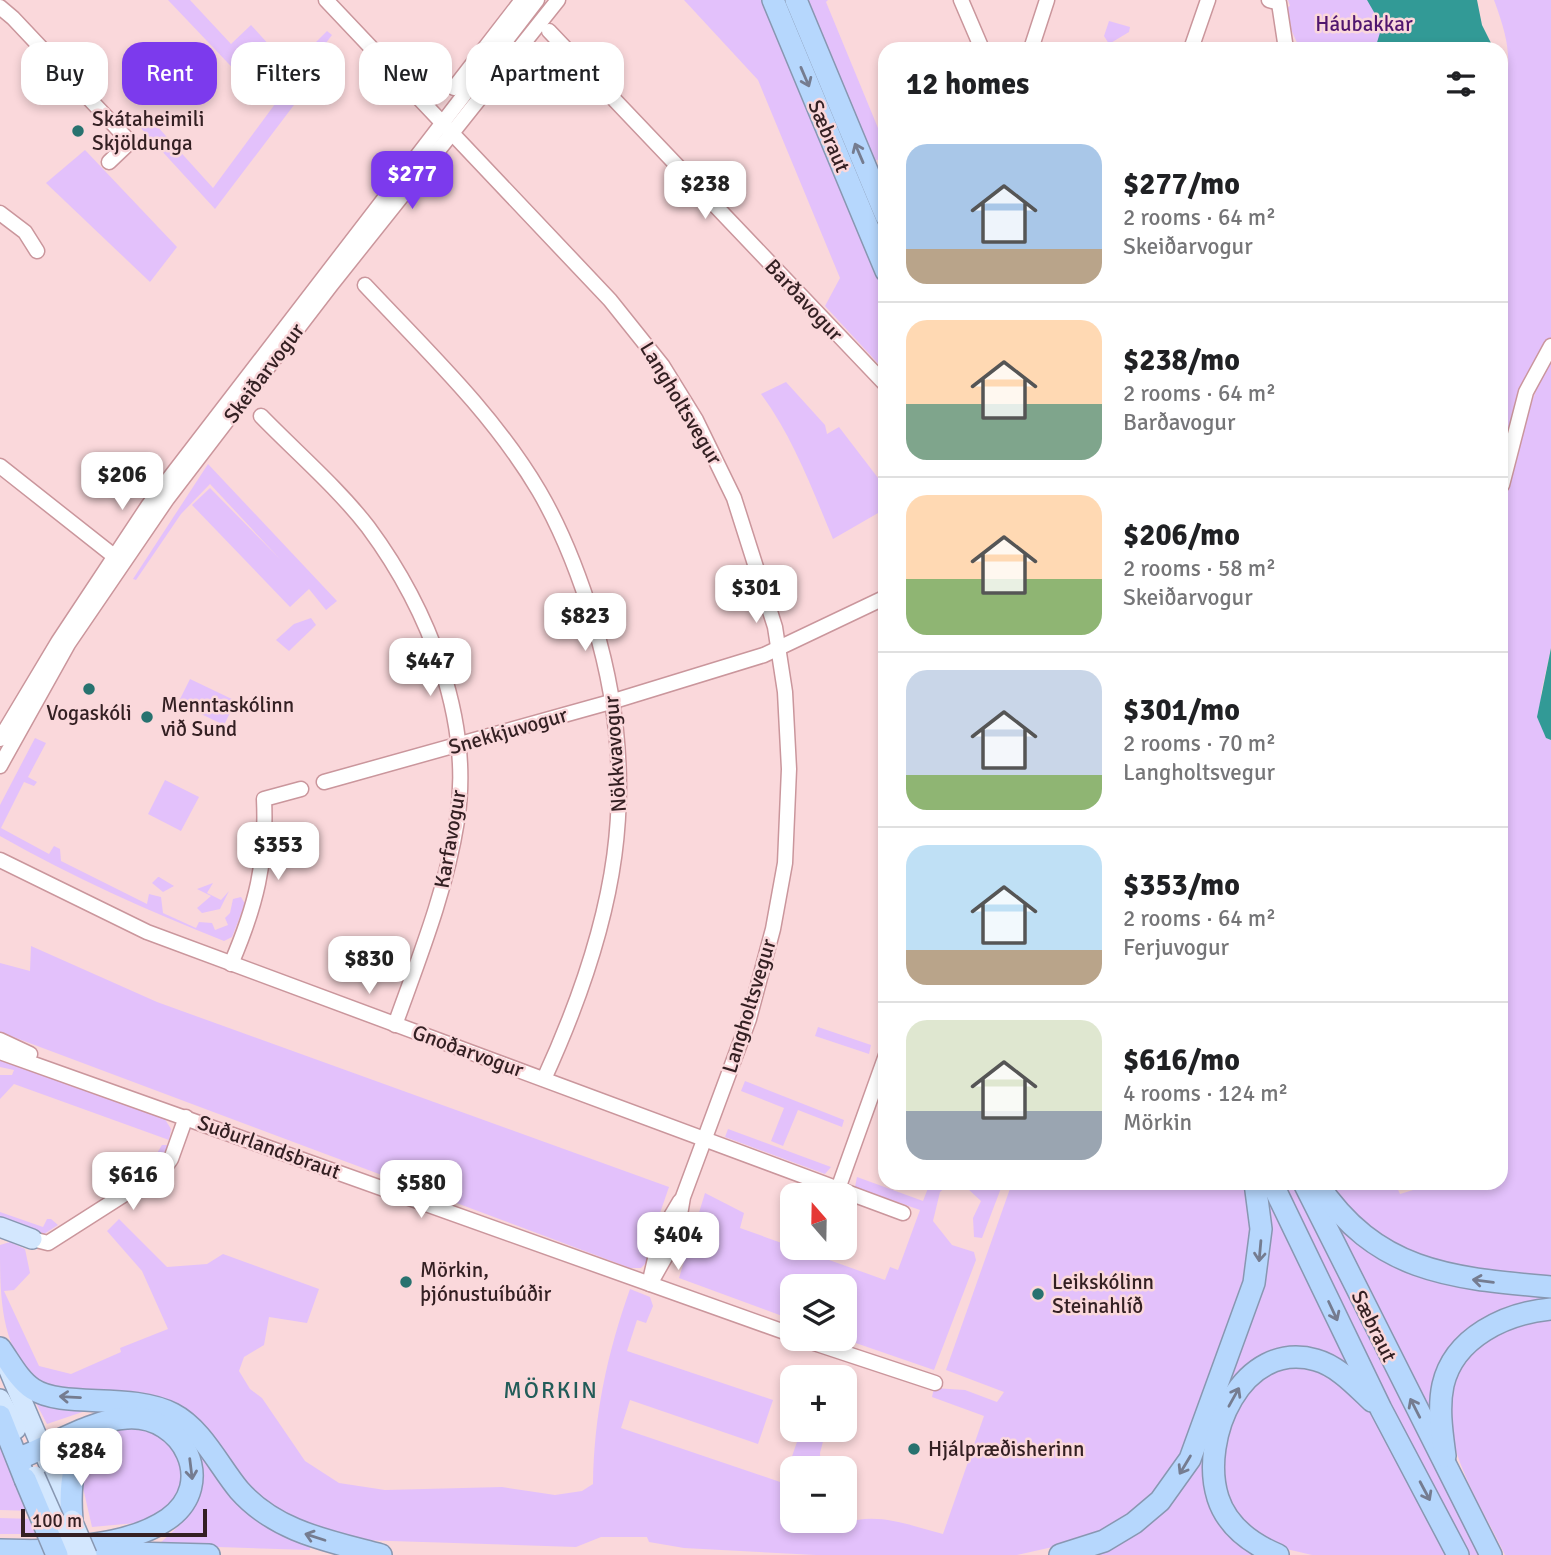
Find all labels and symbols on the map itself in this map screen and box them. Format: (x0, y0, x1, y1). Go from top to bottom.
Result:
park label: Háubakkar (1315, 11, 1413, 37)
one-way arrow (799, 66, 812, 88)
street label: Sæbraut (802, 96, 856, 176)
place label: Skátaheimili Skjöldunga (92, 106, 204, 156)
marker: Skátaheimili Skjöldunga (70, 123, 86, 139)
one-way arrow (852, 143, 865, 164)
pin: $277 (371, 152, 453, 211)
pin: $238 (664, 162, 746, 221)
street label: Barðavogur (759, 254, 849, 347)
street label: Skeiðarvogur (218, 318, 310, 428)
street label: Langholtsvegur (634, 337, 728, 469)
pin: $206 (81, 452, 163, 512)
pin: $301 (715, 566, 797, 625)
pin: $823 (544, 594, 626, 653)
pin: $447 (389, 638, 471, 698)
marker: Vogaskóli (81, 681, 97, 697)
place label: Menntaskólinn við Sund (161, 692, 294, 742)
street label: Nökkvavogur (598, 695, 632, 813)
place label: Vogaskóli (46, 700, 132, 726)
street label: Snekkjuvogur (446, 702, 571, 760)
marker: Menntaskólinn við Sund (139, 709, 155, 725)
street label: Karfavogur (429, 788, 471, 890)
pin: $353 (237, 822, 319, 882)
pin: $830 (328, 936, 410, 996)
street label: Langholtsvegur (716, 936, 782, 1076)
street label: Gnoðarvogur (409, 1019, 527, 1083)
street label: Suðurlandsbraut (194, 1109, 344, 1185)
pin: $616 (92, 1152, 174, 1212)
pin: $580 (380, 1160, 462, 1220)
north arrow (780, 1183, 858, 1260)
pin: $404 (637, 1212, 719, 1272)
one-way arrow (1253, 1239, 1266, 1261)
place label: Mörkin, þjónustuíbúðir (420, 1257, 552, 1307)
place label: Leikskólinn Steinahlíð (1052, 1269, 1154, 1319)
marker: Mörkin, þjónustuíbúðir (398, 1274, 414, 1290)
one-way arrow (1472, 1274, 1495, 1287)
marker: Leikskólinn Steinahlíð (1030, 1286, 1046, 1302)
street label: Sæbraut (1346, 1286, 1402, 1366)
one-way arrow (1327, 1300, 1340, 1321)
district label: MÖRKIN (503, 1376, 599, 1405)
one-way arrow (1228, 1387, 1241, 1408)
one-way arrow (58, 1391, 81, 1404)
one-way arrow (1408, 1398, 1422, 1418)
pin: $284 (40, 1428, 122, 1488)
place label: Hjálpræðisherinn (928, 1436, 1084, 1462)
marker: Hjálpræðisherinn (906, 1441, 922, 1457)
one-way arrow (1178, 1454, 1192, 1474)
one-way arrow (185, 1457, 198, 1480)
one-way arrow (1418, 1481, 1432, 1501)
scale bar (21, 1506, 206, 1538)
one-way arrow (305, 1530, 327, 1542)

